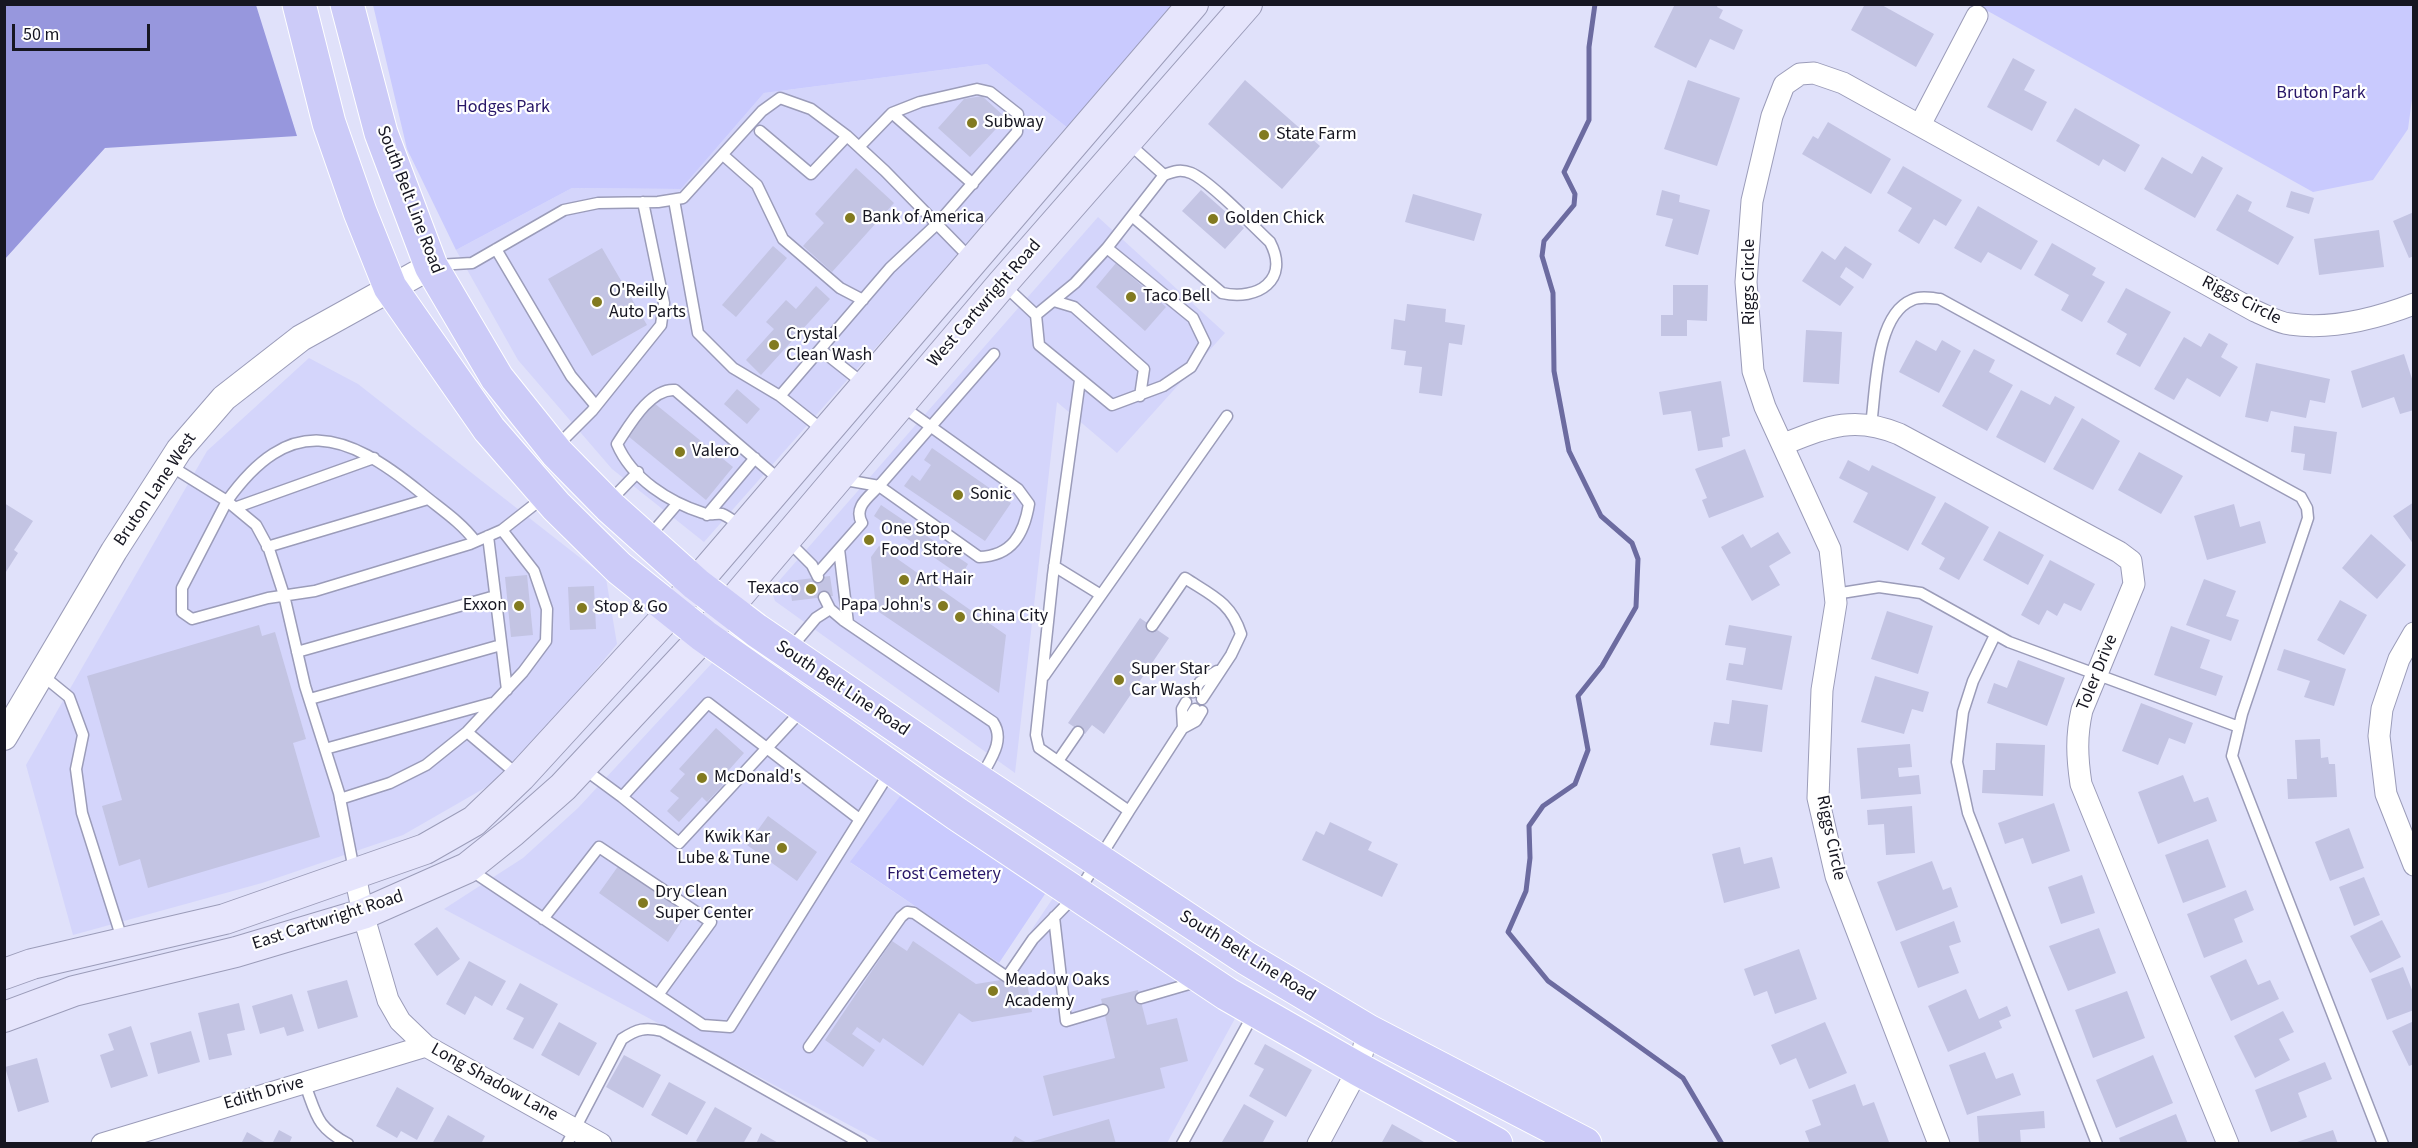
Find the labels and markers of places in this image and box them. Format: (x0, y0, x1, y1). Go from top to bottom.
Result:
place label: Subway (984, 112, 1044, 134)
marker: Subway (965, 116, 979, 130)
place label: State Farm (1276, 124, 1357, 146)
marker: State Farm (1257, 128, 1271, 142)
place label: Bank of America (862, 207, 984, 229)
place label: Golden Chick (1225, 208, 1324, 230)
marker: Bank of America (843, 211, 857, 225)
marker: Golden Chick (1206, 212, 1220, 226)
place label: O'Reilly Auto Parts (609, 281, 686, 324)
place label: Taco Bell (1143, 286, 1210, 308)
marker: Taco Bell (1124, 290, 1138, 304)
marker: O'Reilly Auto Parts (590, 295, 604, 309)
place label: Crystal Clean Wash (786, 324, 872, 366)
marker: Crystal Clean Wash (767, 338, 781, 352)
place label: Valero (692, 441, 739, 463)
marker: Valero (673, 445, 687, 459)
place label: Sonic (970, 484, 1012, 506)
marker: Sonic (951, 488, 965, 502)
place label: One Stop Food Store (881, 519, 963, 562)
marker: One Stop Food Store (862, 533, 876, 547)
place label: Art Hair (916, 569, 973, 591)
marker: Art Hair (897, 573, 911, 587)
place label: Texaco (747, 578, 799, 600)
marker: Texaco (804, 582, 818, 596)
place label: Exxon (463, 595, 507, 617)
place label: Papa John's (840, 595, 931, 617)
place label: Stop & Go (594, 597, 668, 619)
marker: Exxon (512, 599, 526, 613)
marker: Papa John's (936, 599, 950, 613)
marker: Stop & Go (575, 601, 589, 615)
place label: China City (972, 606, 1048, 628)
marker: China City (953, 610, 967, 624)
place label: Super Star Car Wash (1131, 659, 1209, 702)
marker: Super Star Car Wash (1112, 673, 1126, 687)
place label: McDonald's (714, 767, 801, 789)
marker: McDonald's (695, 771, 709, 785)
place label: Kwik Kar Lube & Tune (677, 827, 770, 870)
marker: Kwik Kar Lube & Tune (775, 841, 789, 855)
place label: Dry Clean Super Center (655, 882, 753, 924)
marker: Dry Clean Super Center (636, 896, 650, 910)
place label: Meadow Oaks Academy (1005, 970, 1110, 1012)
marker: Meadow Oaks Academy (986, 984, 1000, 998)

